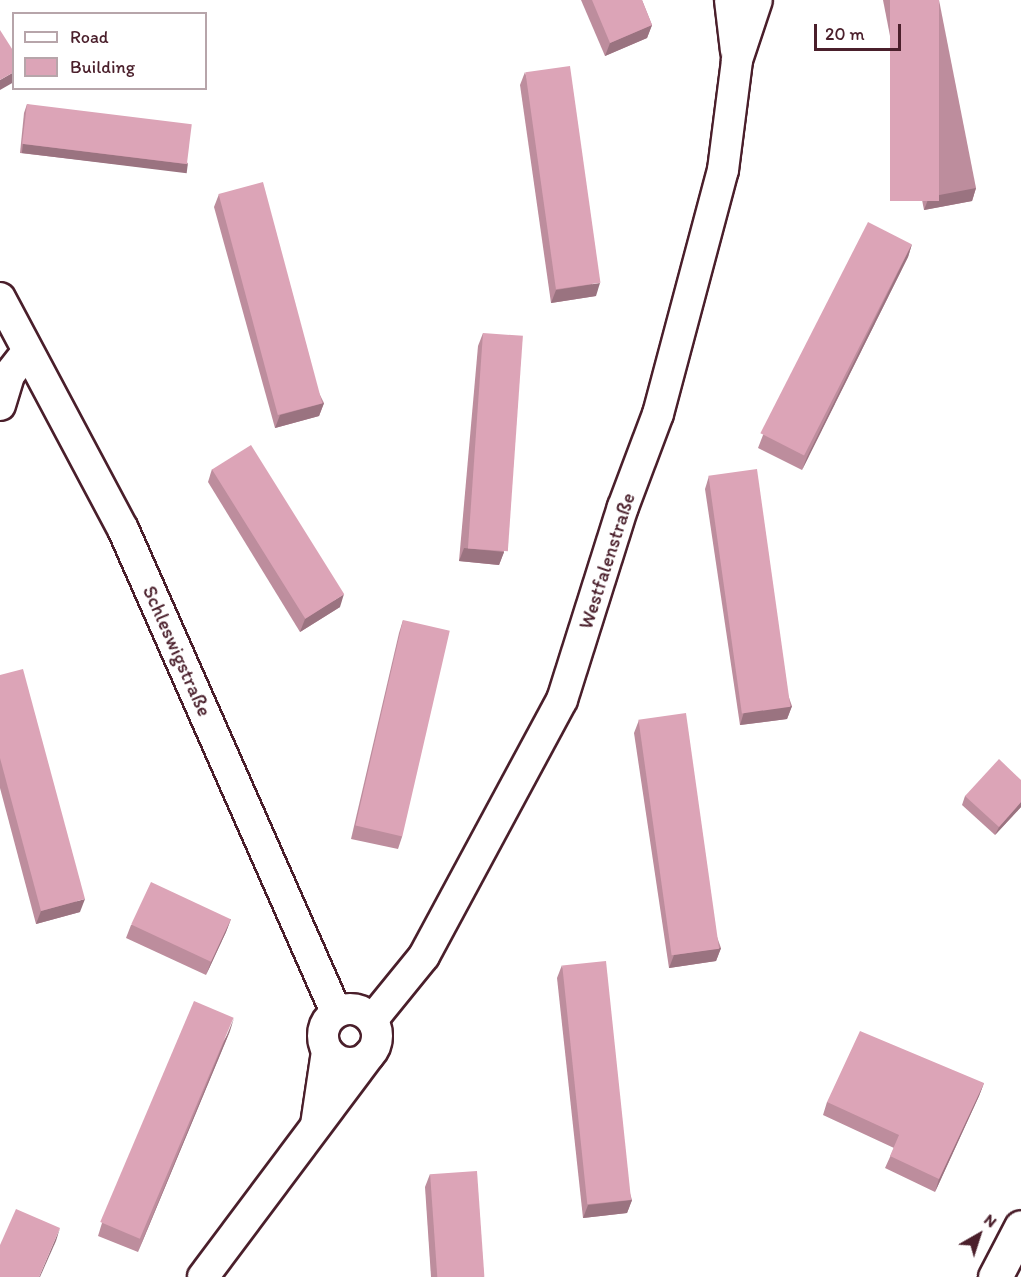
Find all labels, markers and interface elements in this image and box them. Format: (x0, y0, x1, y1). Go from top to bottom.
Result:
legend (12, 12, 207, 90)
scale bar (817, 12, 904, 50)
text: 20 m (825, 23, 865, 45)
text: Road (70, 26, 109, 48)
text: Building (70, 56, 135, 78)
street label: Westfalenstraße (574, 490, 640, 632)
street label: Schleswigstraße (137, 582, 217, 720)
north arrow (949, 1205, 1009, 1265)
text: N (980, 1210, 1001, 1231)

